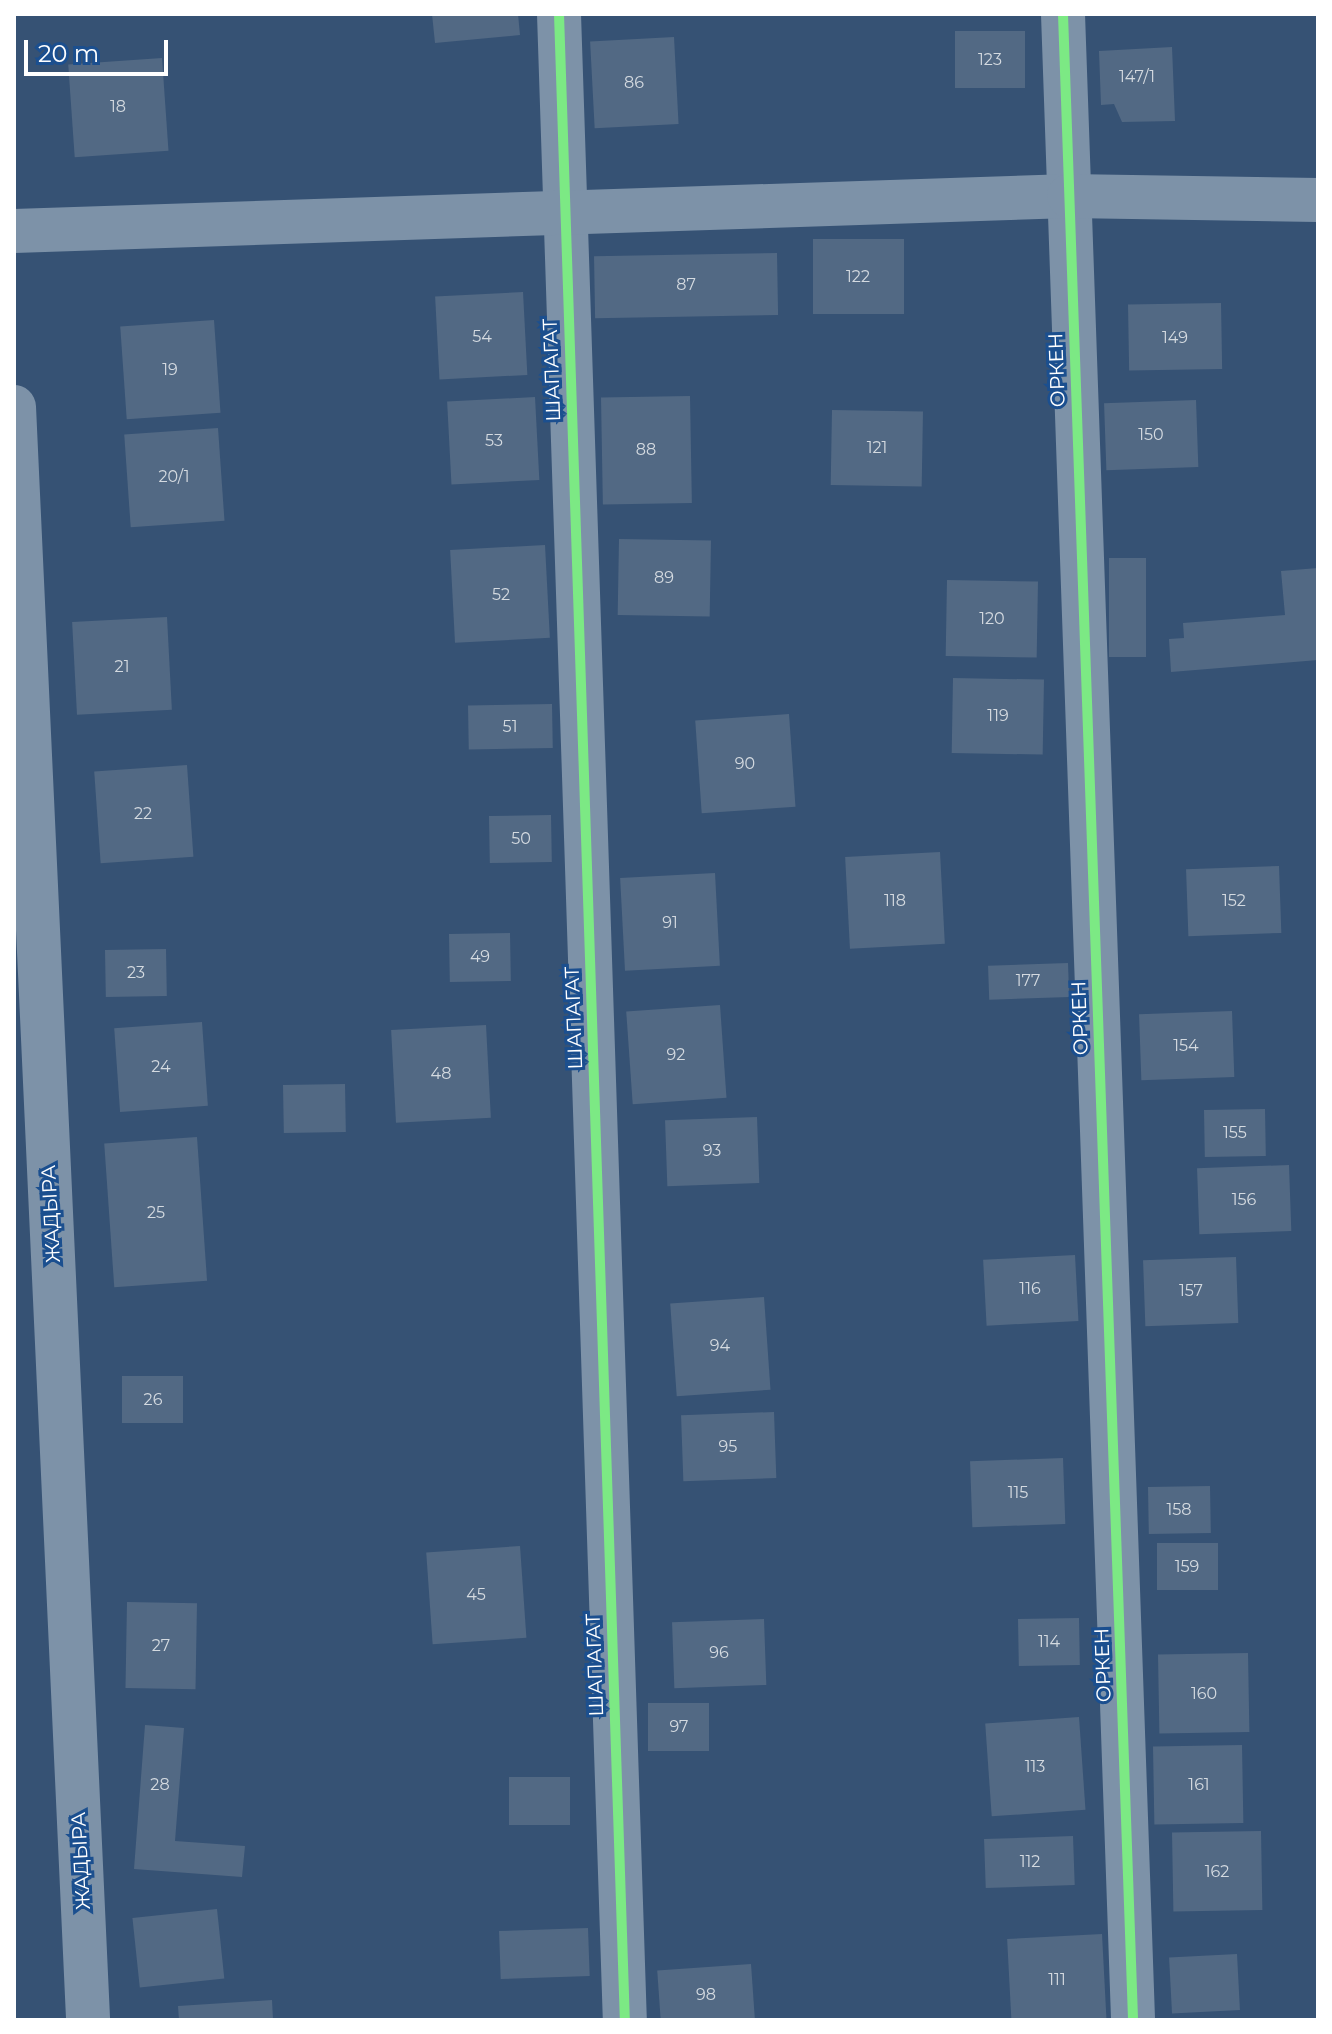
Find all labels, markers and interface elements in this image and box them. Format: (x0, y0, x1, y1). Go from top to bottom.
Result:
scale bar (28, 24, 172, 74)
text: 20 m (38, 39, 99, 68)
house number: 123 (978, 50, 1002, 70)
house number: 147/1 (1119, 67, 1155, 87)
house number: 86 (624, 73, 644, 93)
house number: 18 (110, 97, 126, 117)
house number: 122 (846, 267, 870, 287)
house number: 87 (676, 275, 696, 295)
street label: ШАПАГАТ (538, 318, 566, 422)
house number: 54 (472, 327, 492, 347)
house number: 149 (1162, 328, 1188, 348)
street label: ОРКЕН (1044, 332, 1070, 408)
house number: 19 (162, 360, 178, 380)
house number: 150 (1138, 425, 1164, 445)
house number: 53 (485, 431, 503, 451)
house number: 121 (867, 438, 887, 458)
house number: 88 (636, 440, 656, 460)
house number: 20/1 (159, 467, 189, 487)
house number: 89 (654, 568, 674, 588)
house number: 52 (492, 585, 510, 605)
house number: 120 (979, 609, 1005, 629)
house number: 21 (115, 657, 129, 677)
house number: 119 (987, 706, 1009, 726)
house number: 51 (503, 717, 517, 737)
house number: 90 (735, 754, 755, 774)
house number: 22 (134, 804, 152, 824)
house number: 50 (511, 829, 531, 849)
house number: 118 (884, 891, 906, 911)
house number: 152 (1222, 891, 1246, 911)
house number: 91 (662, 913, 678, 933)
house number: 49 (470, 947, 490, 967)
house number: 23 (127, 963, 145, 983)
street label: ШАПАГАТ (560, 966, 588, 1070)
house number: 177 (1016, 971, 1040, 991)
street label: ОРКЕН (1067, 980, 1093, 1056)
house number: 154 (1173, 1036, 1199, 1056)
house number: 92 (667, 1045, 685, 1065)
house number: 24 (151, 1057, 171, 1077)
house number: 48 (431, 1064, 451, 1084)
house number: 155 (1223, 1123, 1247, 1143)
house number: 93 (703, 1141, 721, 1161)
street label: ЖАДЫРА (36, 1164, 66, 1264)
house number: 156 (1232, 1190, 1256, 1210)
house number: 25 (147, 1203, 165, 1223)
house number: 116 (1019, 1279, 1041, 1299)
house number: 157 (1179, 1281, 1203, 1301)
house number: 94 (710, 1336, 730, 1356)
house number: 26 (144, 1390, 162, 1410)
house number: 95 (719, 1437, 737, 1457)
house number: 115 (1008, 1483, 1028, 1503)
house number: 158 (1166, 1500, 1192, 1520)
house number: 159 (1175, 1557, 1199, 1577)
house number: 45 (466, 1585, 486, 1605)
street label: ШАПАГАТ (581, 1613, 609, 1717)
street label: ОРКЕН (1090, 1627, 1116, 1703)
house number: 114 (1038, 1632, 1060, 1652)
house number: 27 (152, 1636, 170, 1656)
house number: 96 (709, 1643, 729, 1663)
house number: 160 (1191, 1684, 1217, 1704)
house number: 97 (669, 1717, 689, 1737)
house number: 113 (1025, 1757, 1045, 1777)
house number: 28 (150, 1775, 170, 1795)
house number: 161 (1188, 1775, 1210, 1795)
street label: ЖАДЫРА (66, 1811, 96, 1911)
house number: 112 (1020, 1852, 1040, 1872)
house number: 162 (1205, 1862, 1229, 1882)
house number: 111 (1048, 1970, 1066, 1990)
house number: 98 (696, 1985, 716, 2005)

